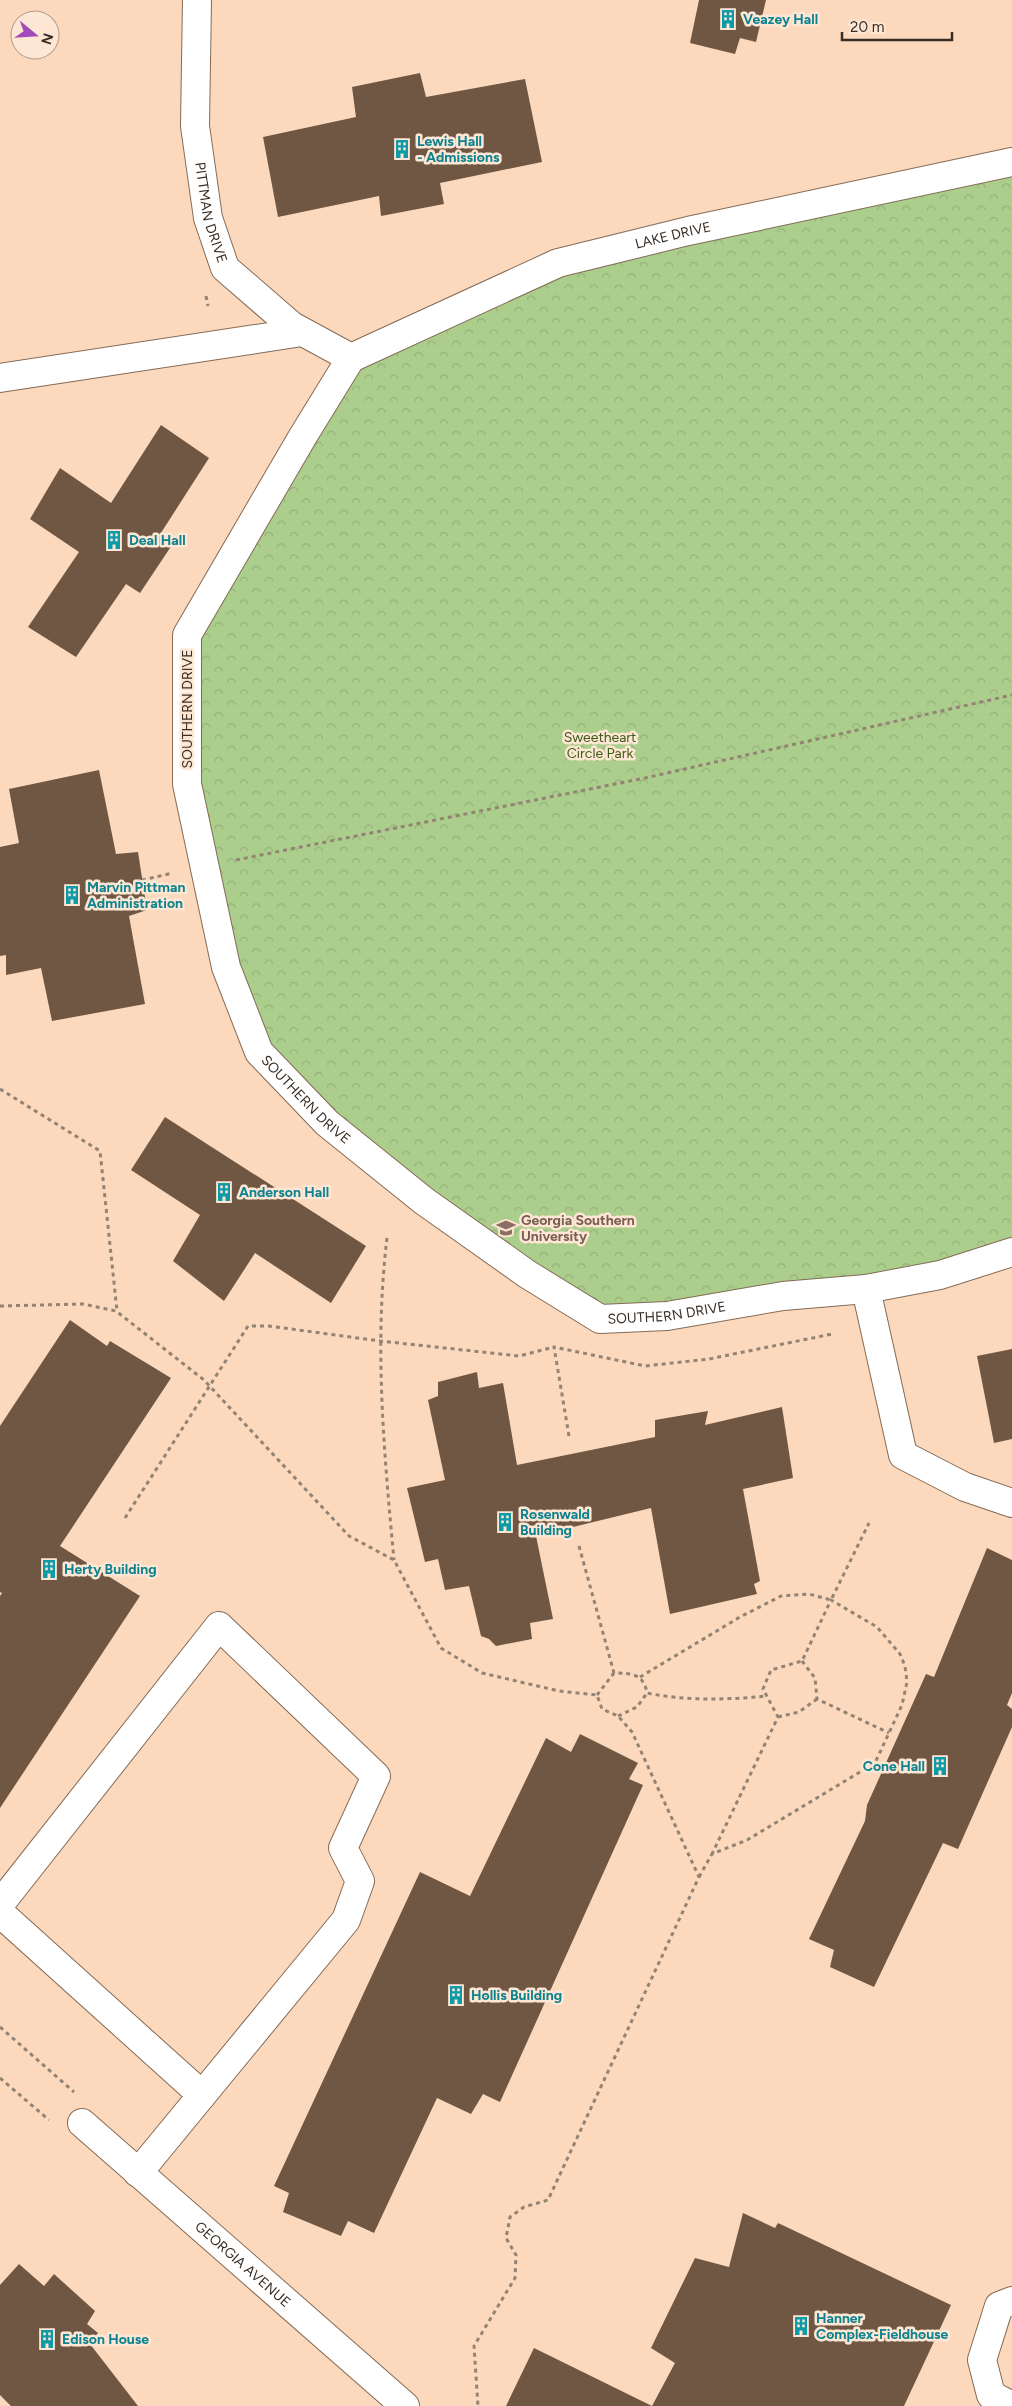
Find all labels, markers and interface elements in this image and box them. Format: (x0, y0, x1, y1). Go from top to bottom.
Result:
building icon: Veazey Hall (717, 8, 739, 30)
north arrow (10, 10, 60, 60)
scale bar (842, 10, 952, 42)
place label: Veazey Hall (743, 11, 818, 28)
text: 20 m (850, 18, 884, 36)
text: N (37, 31, 57, 47)
place label: Lewis Hall - Admissions (417, 133, 500, 166)
building icon: Lewis Hall - Admissions (391, 138, 413, 160)
street label: PITTMAN DRIVE (192, 161, 231, 265)
street label: LAKE DRIVE (633, 218, 712, 252)
building icon: Deal Hall (103, 529, 125, 551)
place label: Deal Hall (129, 532, 186, 549)
street label: SOUTHERN DRIVE (179, 650, 196, 769)
park label: Sweetheart Circle Park (564, 729, 636, 762)
place label: Marvin Pittman Administration (87, 879, 186, 912)
building icon: Marvin Pittman Administration (61, 884, 83, 906)
street label: SOUTHERN DRIVE (258, 1051, 354, 1147)
building icon: Anderson Hall (213, 1181, 235, 1203)
place label: Anderson Hall (239, 1184, 329, 1201)
place label: Georgia Southern University (521, 1212, 635, 1245)
school or university icon: Georgia Southern University (495, 1217, 517, 1239)
street label: SOUTHERN DRIVE (607, 1298, 727, 1327)
place label: Rosenwald Building (520, 1506, 590, 1539)
building icon: Rosenwald Building (494, 1511, 516, 1533)
building icon: Herty Building (38, 1558, 60, 1580)
place label: Herty Building (64, 1561, 157, 1578)
building icon: Cone Hall (929, 1755, 951, 1777)
place label: Cone Hall (863, 1758, 925, 1775)
building icon: Hollis Building (445, 1984, 467, 2006)
place label: Hollis Building (471, 1987, 562, 2004)
street label: GEORGIA AVENUE (192, 2218, 294, 2311)
place label: Hanner Complex-Fieldhouse (816, 2310, 949, 2343)
building icon: Hanner Complex-Fieldhouse (790, 2315, 812, 2337)
building icon: Edison House (36, 2328, 58, 2350)
place label: Edison House (62, 2331, 149, 2348)

